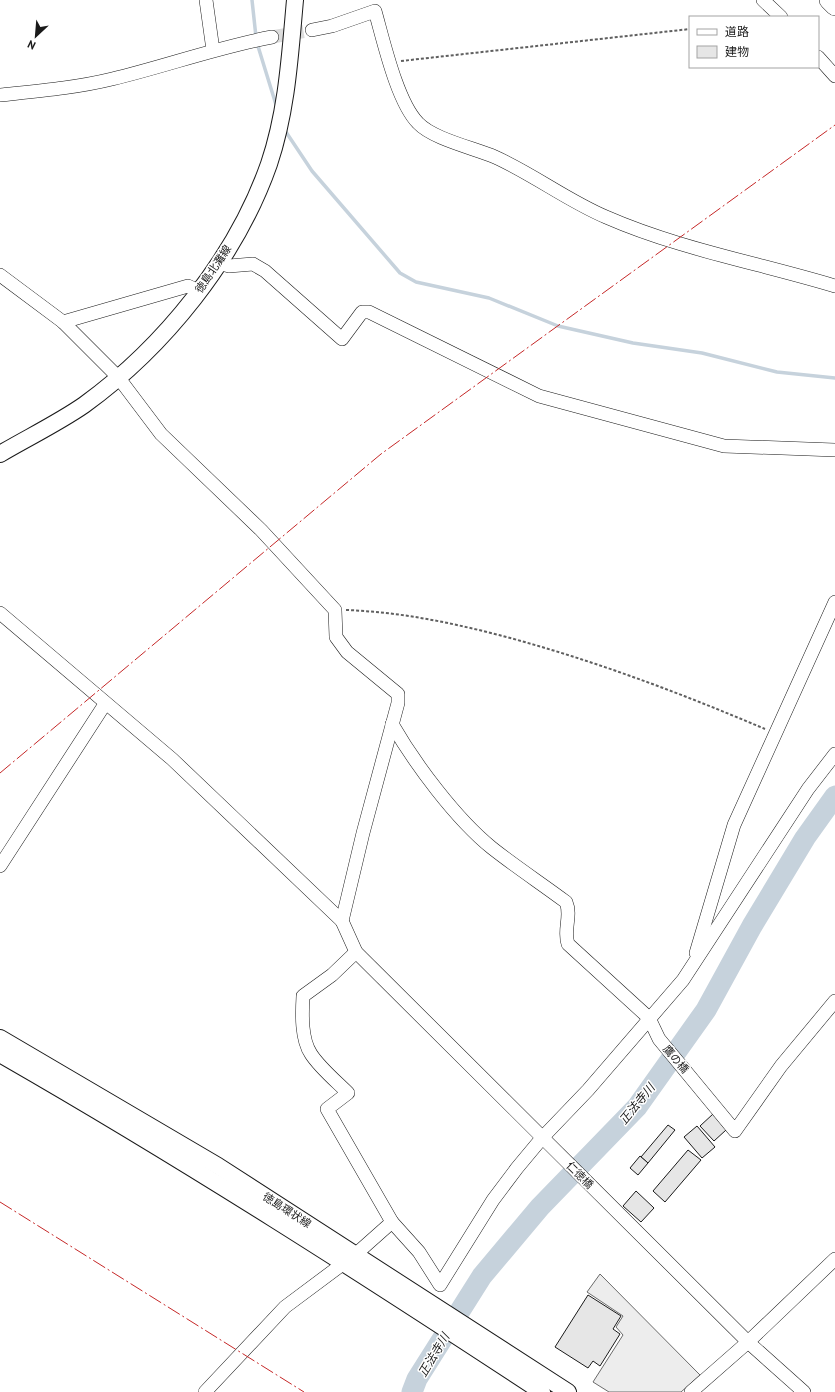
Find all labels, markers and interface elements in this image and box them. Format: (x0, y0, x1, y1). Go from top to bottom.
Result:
north arrow (16, 16, 56, 56)
legend (689, 16, 819, 68)
text: 道路 (725, 24, 749, 39)
text: N (25, 37, 38, 53)
text: 建物 (725, 44, 749, 59)
street label: 徳島北灘線 (192, 242, 234, 296)
street label: 鷹の橋 (660, 1042, 692, 1076)
water label: 正法寺川 (616, 1079, 659, 1127)
street label: 仁徳橋 (563, 1158, 597, 1192)
street label: 徳島環状線 (260, 1189, 314, 1231)
water label: 正法寺川 (415, 1329, 453, 1379)

